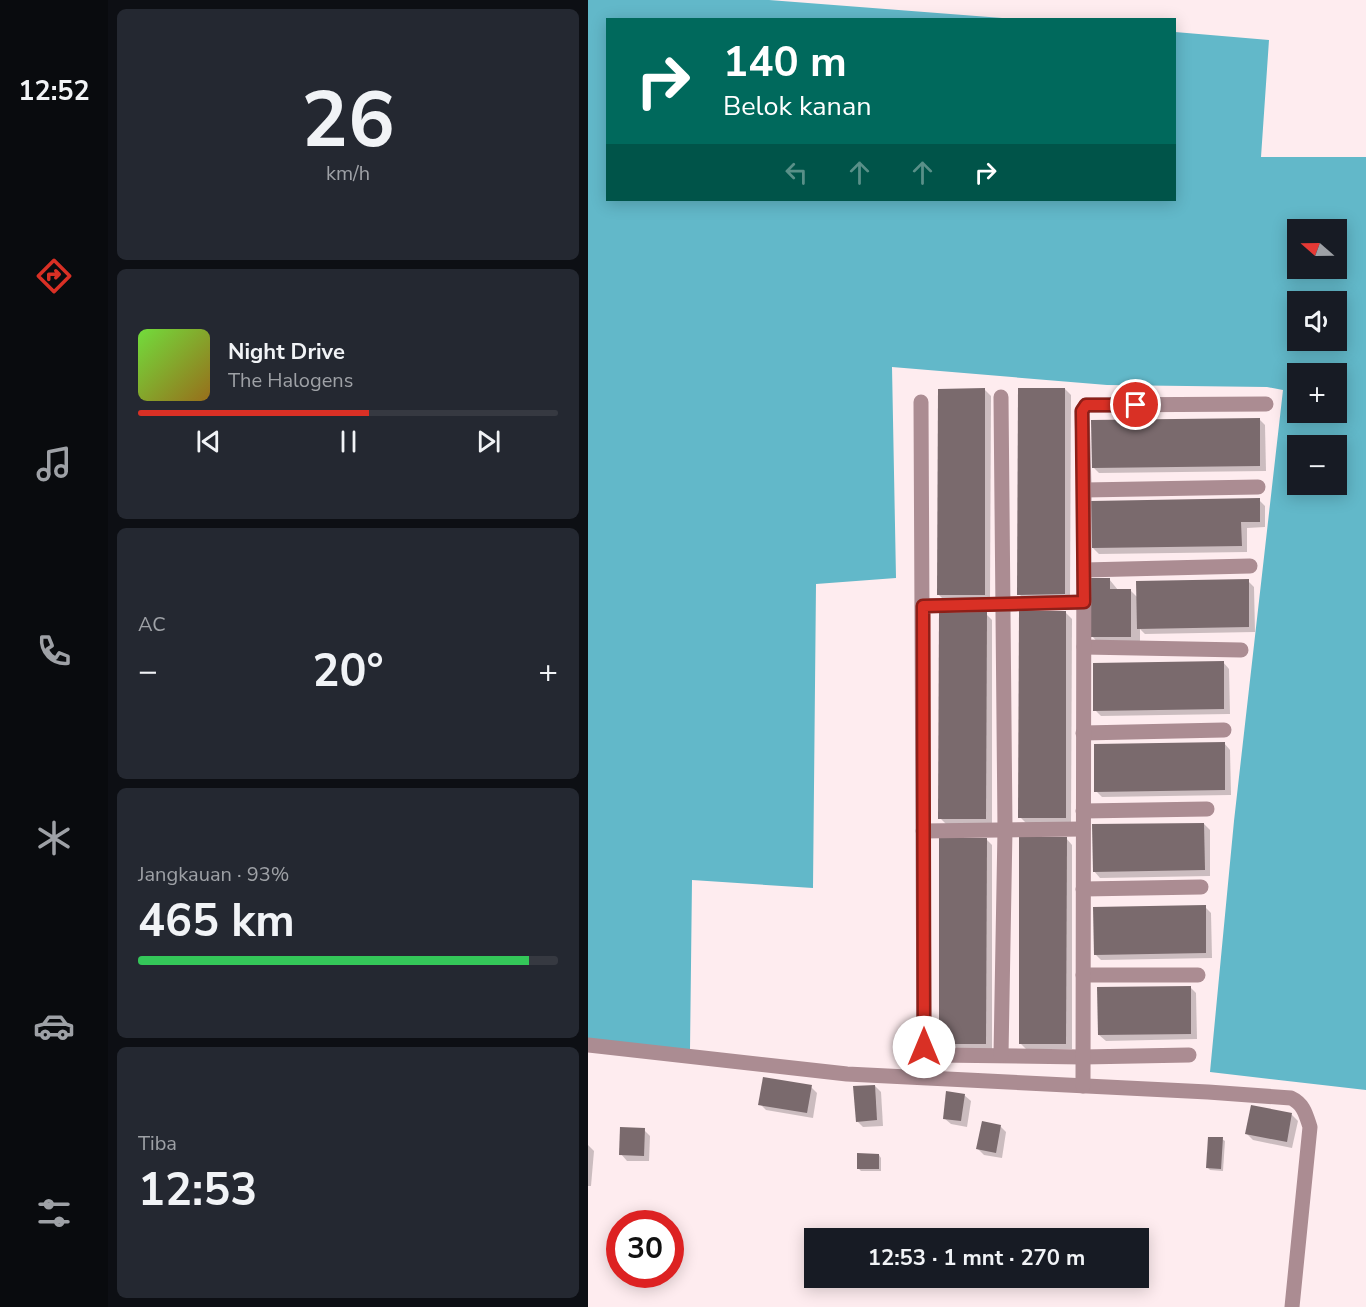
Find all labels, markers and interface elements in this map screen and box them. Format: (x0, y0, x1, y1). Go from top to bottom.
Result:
text: 140 m (723, 34, 847, 91)
icon: right (624, 42, 702, 120)
text: 26 (301, 67, 395, 174)
text: 12:52 (18, 73, 90, 110)
text: Belok kanan (723, 88, 872, 125)
icon: left (780, 156, 813, 189)
icon: ahead (843, 156, 876, 189)
icon: ahead (906, 156, 939, 189)
icon: right (969, 156, 1002, 189)
text: km/h (326, 160, 370, 187)
north arrow (1287, 219, 1347, 279)
map controls (1287, 219, 1347, 495)
icon: directions (33, 255, 75, 297)
button: sound (1287, 291, 1347, 351)
text: Night Drive (228, 337, 345, 367)
button: + (1287, 363, 1347, 423)
text: The Halogens (228, 367, 353, 394)
pin (1110, 379, 1161, 430)
icon: arrive (1119, 388, 1152, 421)
icon: previous (192, 425, 225, 458)
icon: pause (332, 425, 365, 458)
icon: next (472, 425, 505, 458)
button: − (1287, 435, 1347, 495)
icon: music (33, 443, 75, 485)
text: AC (138, 611, 166, 638)
icon: phone (33, 630, 75, 672)
text: 20° (312, 641, 384, 702)
text: − (138, 649, 158, 694)
text: + (538, 649, 558, 694)
icon: climate (33, 817, 75, 859)
text: Jangkauan · 93% (138, 861, 289, 888)
text: 465 km (138, 891, 295, 952)
icon: car (33, 1005, 75, 1047)
position arrow (892, 1015, 956, 1079)
text: Tiba (138, 1130, 177, 1157)
text: 12:53 (138, 1160, 257, 1221)
icon: filters (33, 1192, 75, 1234)
speed limit sign: 30 (606, 1210, 684, 1288)
text: 12:53 · 1 mnt · 270 m (868, 1243, 1085, 1273)

